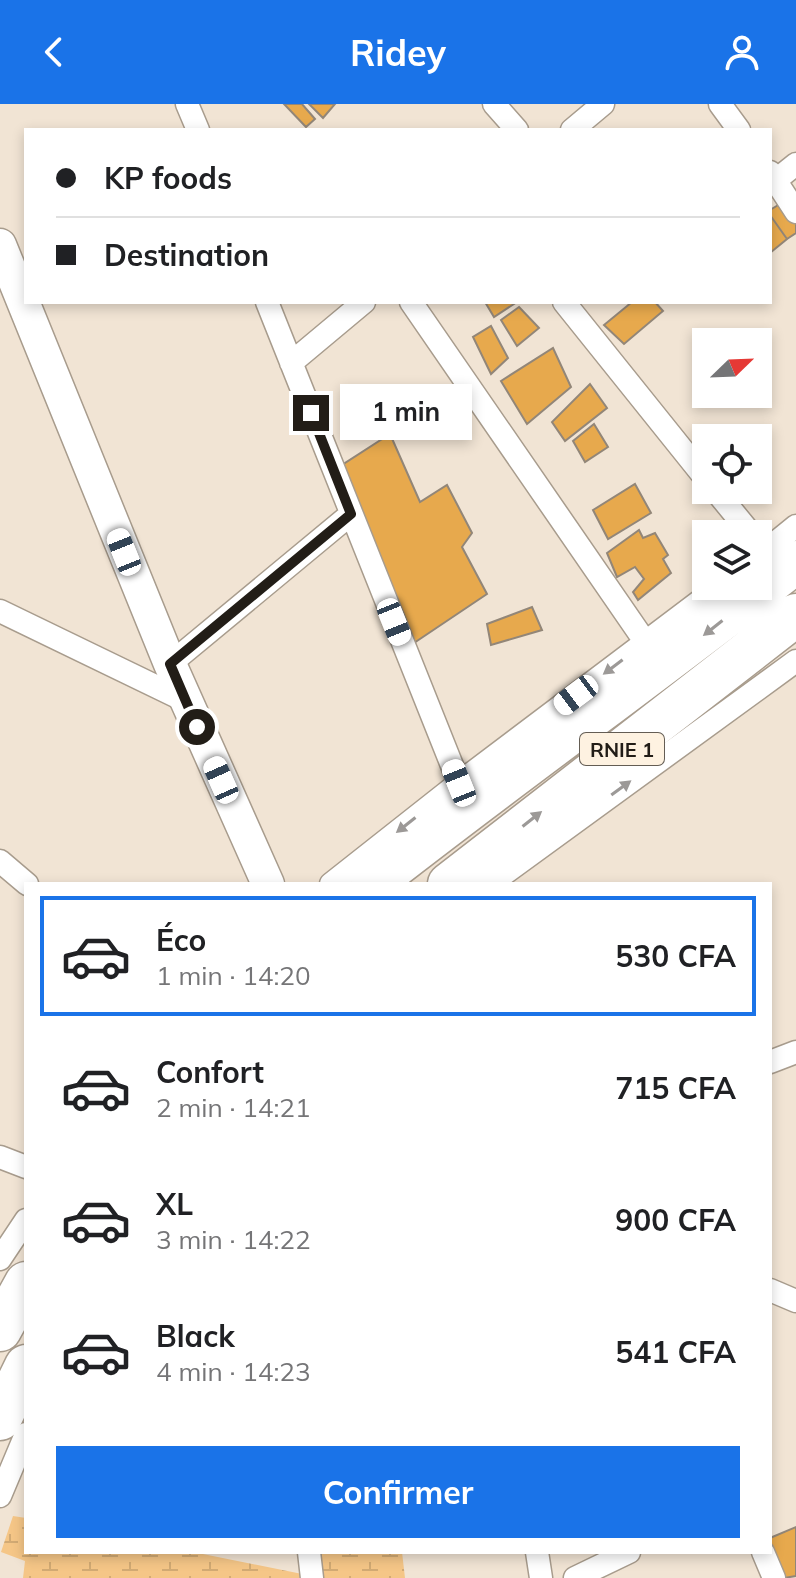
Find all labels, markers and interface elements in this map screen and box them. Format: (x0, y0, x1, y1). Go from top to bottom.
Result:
icon: back (32, 30, 76, 74)
text: Ridey (350, 30, 446, 75)
icon: person (720, 30, 764, 74)
text: KP foods (104, 159, 232, 197)
text: Destination (104, 236, 269, 274)
north arrow (692, 328, 772, 408)
map controls (692, 328, 772, 600)
callout: 1 min (339, 385, 471, 441)
route end (293, 395, 329, 431)
text: 1 min (372, 395, 440, 428)
button: locate (692, 424, 772, 504)
button: layers (692, 520, 772, 600)
car (104, 525, 144, 579)
car (374, 595, 414, 649)
one-way arrow (703, 619, 723, 635)
one-way arrow (603, 659, 623, 675)
car (550, 671, 602, 719)
route start (179, 709, 215, 745)
road number: RNIE 1 (580, 733, 664, 765)
car (200, 753, 242, 807)
car (439, 756, 479, 810)
one-way arrow (611, 781, 631, 797)
one-way arrow (522, 812, 542, 828)
one-way arrow (396, 816, 416, 832)
icon: car (60, 920, 132, 992)
text: Éco (156, 921, 206, 959)
text: 530 CFA (615, 937, 736, 975)
text: 1 min · 14:20 (156, 959, 311, 992)
icon: car (60, 1052, 132, 1124)
text: Confort (156, 1053, 264, 1091)
text: 715 CFA (615, 1069, 736, 1107)
text: 2 min · 14:21 (156, 1091, 311, 1124)
icon: car (60, 1184, 132, 1256)
text: XL (156, 1185, 193, 1223)
text: 900 CFA (615, 1201, 736, 1239)
text: 3 min · 14:22 (156, 1223, 311, 1256)
icon: car (60, 1316, 132, 1388)
text: Black (156, 1317, 235, 1355)
text: 541 CFA (615, 1333, 736, 1371)
text: 4 min · 14:23 (156, 1355, 311, 1388)
button: Confirmer (56, 1446, 740, 1538)

